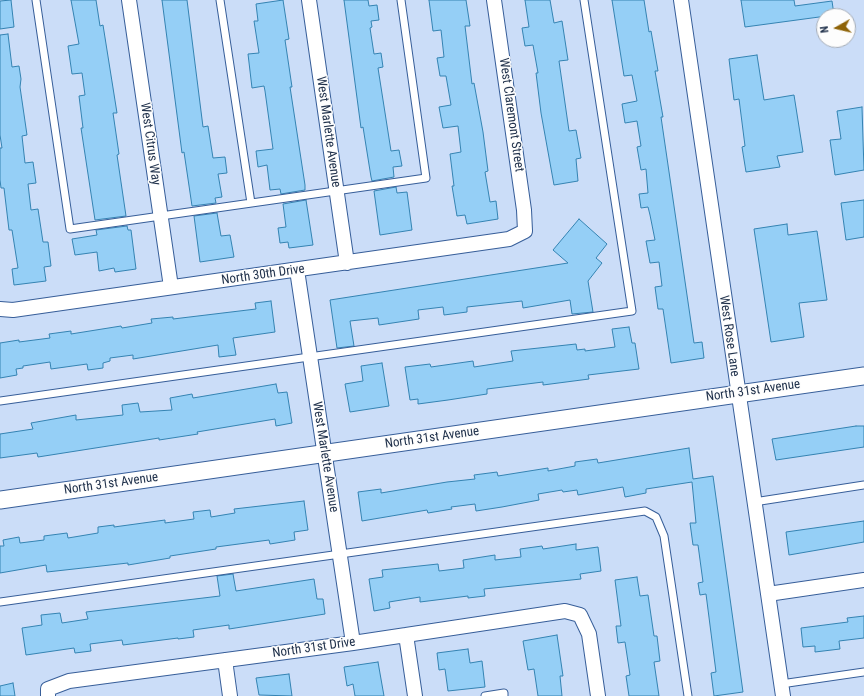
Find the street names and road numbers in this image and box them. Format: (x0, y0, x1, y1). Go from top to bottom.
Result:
street label: West Claremont Street (495, 57, 527, 173)
street label: West Marlette Avenue (312, 76, 344, 188)
street label: West Citrus Way (136, 102, 164, 186)
street label: North 30th Drive (220, 261, 306, 289)
street label: West Rose Lane (716, 294, 742, 378)
street label: North 31st Avenue (705, 377, 801, 405)
street label: West Marlette Avenue (309, 401, 341, 513)
street label: North 31st Avenue (384, 424, 480, 452)
street label: North 31st Avenue (63, 470, 159, 498)
street label: North 31st Drive (272, 634, 356, 662)

